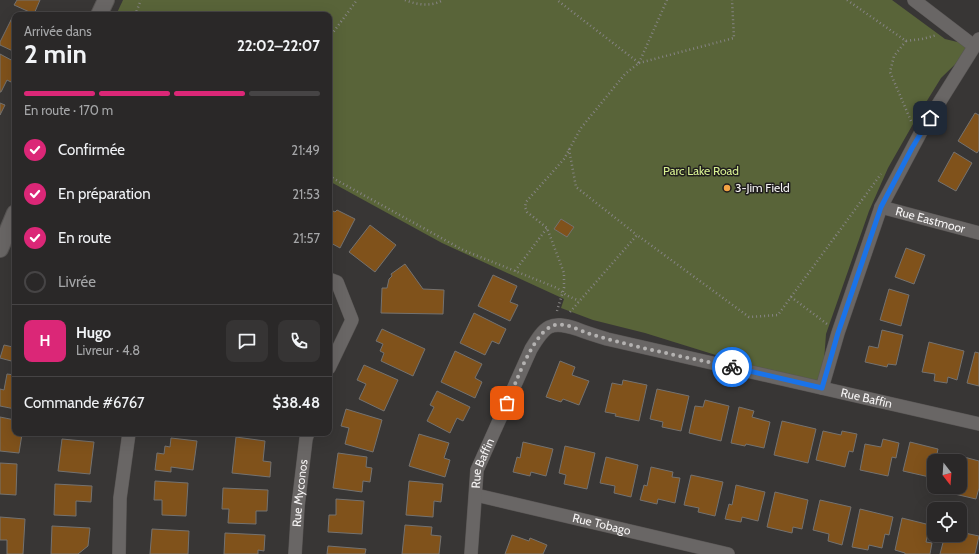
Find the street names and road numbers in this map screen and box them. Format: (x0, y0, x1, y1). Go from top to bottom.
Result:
street label: Rue Eastmoor (894, 203, 967, 236)
street label: Rue Baffin (839, 385, 894, 411)
street label: Rue Baffin (468, 435, 497, 489)
street label: Rue Myconos (289, 458, 311, 527)
street label: Rue Tobago (571, 510, 633, 538)

